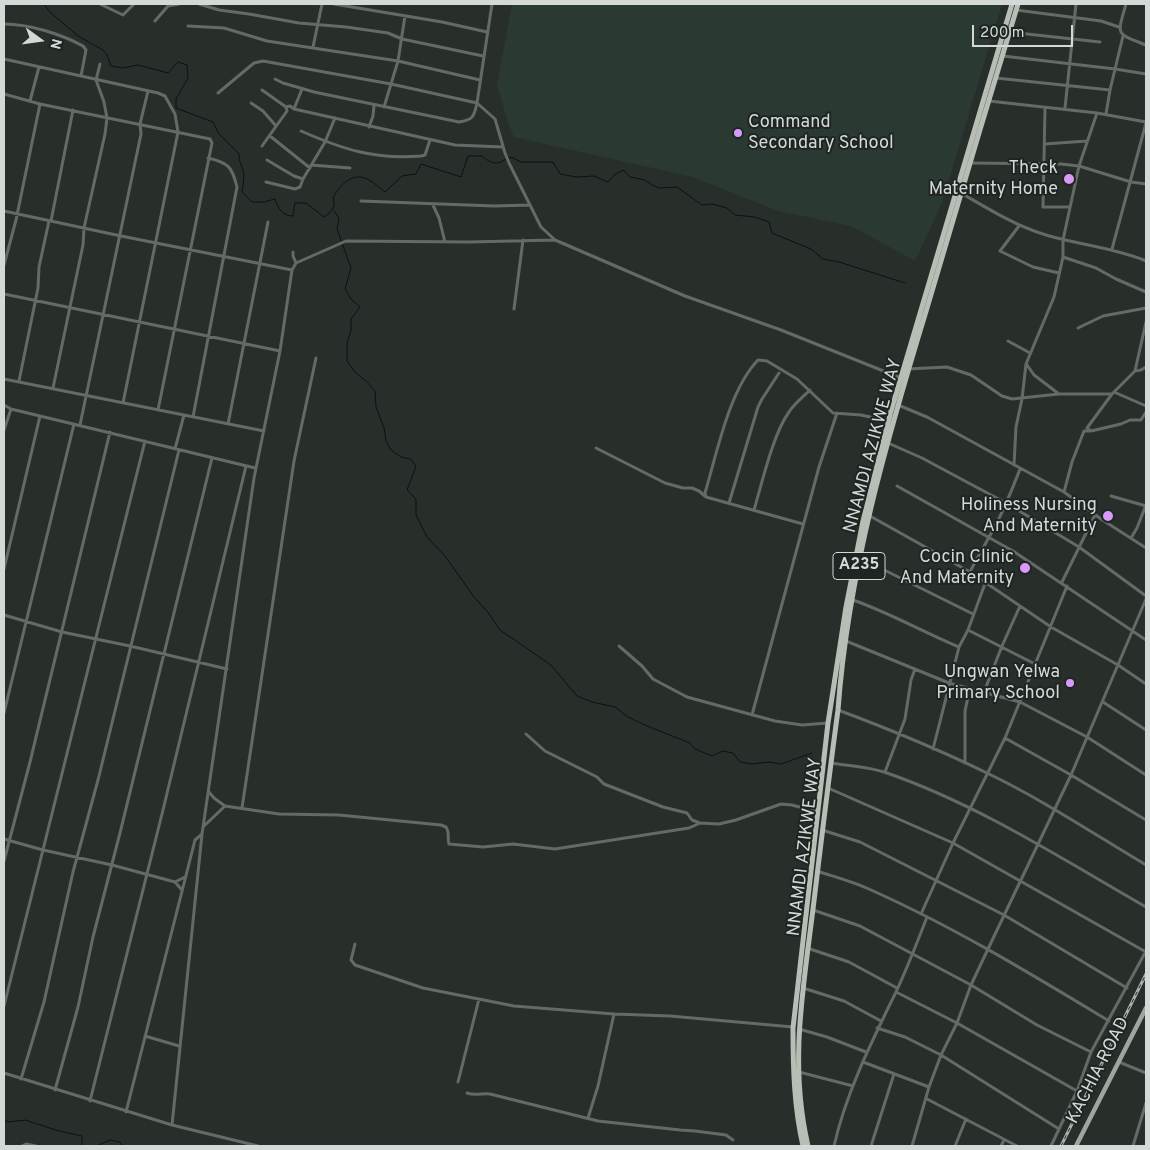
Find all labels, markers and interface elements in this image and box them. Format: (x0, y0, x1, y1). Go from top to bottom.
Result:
north arrow (15, 15, 65, 65)
scale bar (975, 15, 1076, 47)
text: 200 m (980, 24, 1025, 43)
text: N (46, 37, 65, 51)
place label: Command Secondary School (748, 112, 894, 154)
marker: Command Secondary School (732, 127, 744, 139)
place label: Theck Maternity Home (929, 158, 1058, 200)
marker: Theck Maternity Home (1062, 172, 1076, 186)
street label: NNAMDI AZIKWE WAY (840, 356, 908, 536)
place label: Holiness Nursing And Maternity (961, 495, 1097, 538)
marker: Holiness Nursing And Maternity (1101, 509, 1115, 523)
place label: Cocin Clinic And Maternity (900, 547, 1014, 590)
road number: A235 (833, 552, 885, 580)
marker: Cocin Clinic And Maternity (1018, 561, 1032, 575)
place label: Ungwan Yelwa Primary School (936, 662, 1060, 704)
marker: Ungwan Yelwa Primary School (1064, 677, 1076, 689)
street label: NNAMDI AZIKWE WAY (784, 756, 828, 938)
street label: KACHIA ROAD (1063, 1014, 1135, 1128)

